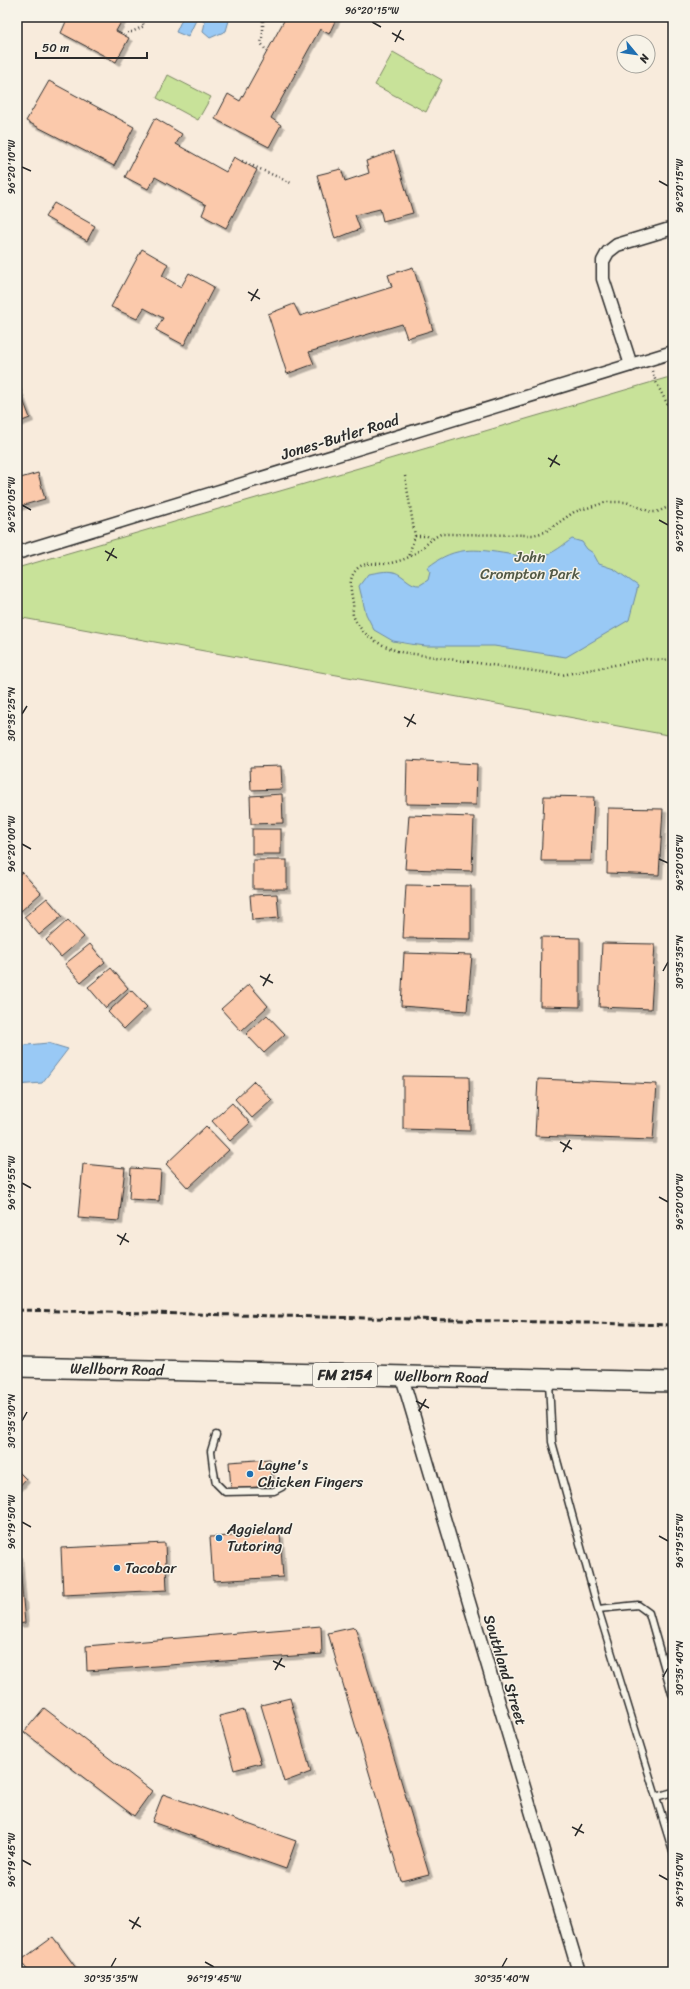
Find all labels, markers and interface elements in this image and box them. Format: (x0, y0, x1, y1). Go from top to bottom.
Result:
text: 96°20'15"W (345, 2, 399, 20)
scale bar (36, 34, 147, 60)
north arrow (616, 34, 656, 74)
text: 50 m (42, 37, 69, 59)
text: N (634, 50, 655, 67)
text: 96°20'10"W (3, 140, 21, 194)
text: 96°20'15"W (671, 159, 689, 213)
street label: Jones-Butler Road (277, 406, 403, 468)
text: 96°20'05"W (3, 477, 21, 533)
text: 96°20'10"W (671, 498, 689, 552)
park label: John Crompton Park (480, 544, 581, 587)
text: 30°35'25"N (3, 687, 21, 741)
text: 96°20'00"W (3, 816, 21, 872)
text: 96°20'05"W (671, 835, 689, 891)
text: 30°35'35"N (671, 935, 689, 989)
text: 96°19'55"W (3, 1156, 21, 1210)
text: 96°20'00"W (671, 1174, 689, 1230)
street label: Wellborn Road (70, 1355, 165, 1383)
road number: FM 2154 (313, 1363, 377, 1387)
street label: Wellborn Road (394, 1363, 489, 1391)
text: 30°35'30"N (3, 1394, 21, 1448)
place label: Layne's Chicken Fingers (258, 1452, 363, 1495)
marker: Layne's Chicken Fingers (245, 1469, 255, 1479)
text: 96°19'50"W (3, 1494, 21, 1549)
text: 96°19'55"W (671, 1514, 689, 1568)
place label: Aggieland Tutoring (226, 1516, 293, 1559)
marker: Aggieland Tutoring (214, 1533, 224, 1543)
place label: Tacobar (125, 1555, 177, 1581)
marker: Tacobar (112, 1563, 122, 1573)
street label: Southland Street (476, 1611, 534, 1729)
text: 30°35'40"N (671, 1640, 689, 1696)
text: 96°19'45"W (3, 1832, 21, 1887)
text: 96°19'50"W (671, 1852, 689, 1907)
text: 30°35'35"N (84, 1970, 138, 1988)
text: 96°19'45"W (187, 1970, 242, 1988)
text: 30°35'40"N (474, 1970, 530, 1988)

